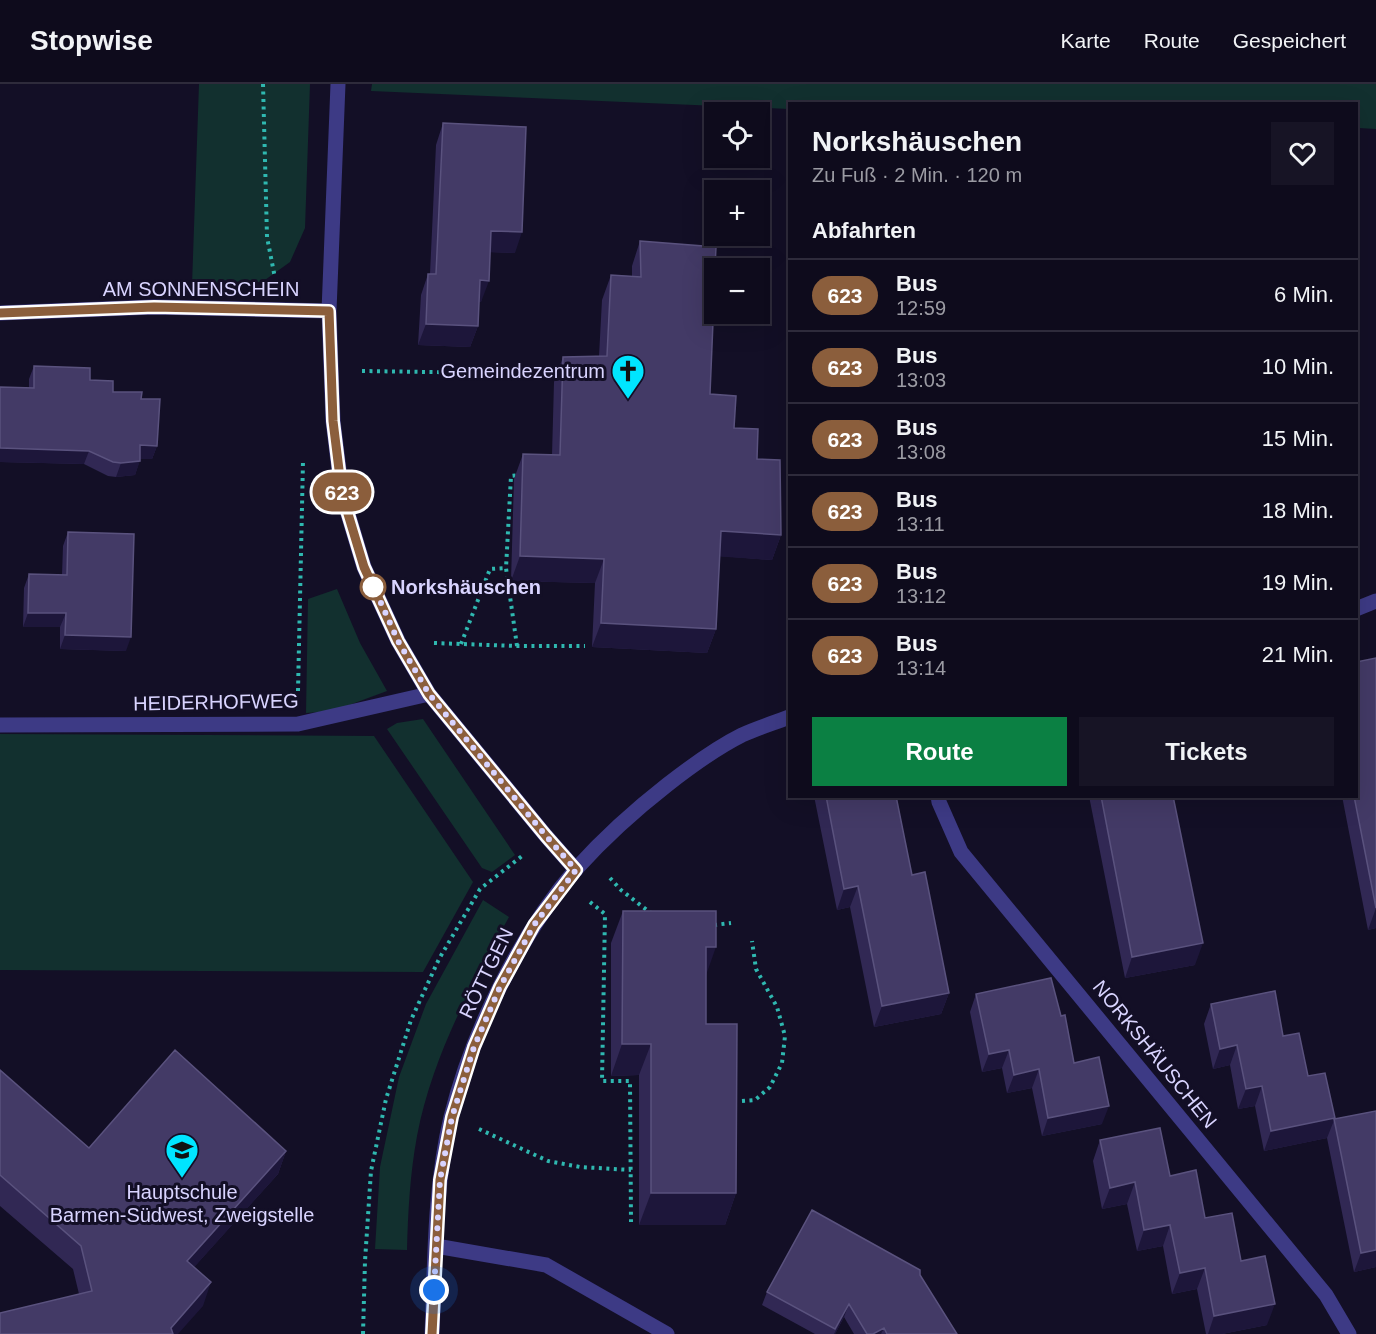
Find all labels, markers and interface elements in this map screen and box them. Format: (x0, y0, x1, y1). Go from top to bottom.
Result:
text: Stopwise (30, 25, 153, 56)
text: Karte (1061, 29, 1111, 52)
text: Route (1144, 29, 1200, 52)
text: Gespeichert (1233, 29, 1346, 52)
map controls (704, 102, 770, 324)
button: locate (704, 102, 770, 168)
button: heart (1271, 122, 1334, 185)
text: Norkshäuschen (812, 126, 1022, 157)
text: Zu Fuß · 2 Min. · 120 m (812, 164, 1022, 186)
button: + (704, 180, 770, 246)
text: Abfahrten (812, 218, 916, 243)
button: − (704, 258, 770, 324)
text: Bus (896, 271, 938, 296)
street label: AM SONNENSCHEIN (103, 278, 299, 300)
text: 6 Min. (1274, 282, 1334, 307)
text: 623 (827, 284, 863, 307)
text: 12:59 (896, 297, 946, 319)
text: Bus (896, 343, 938, 368)
church icon: Gemeindezentrum (610, 353, 646, 400)
text: 10 Min. (1262, 354, 1334, 379)
text: 623 (827, 356, 863, 379)
place label: Gemeindezentrum (440, 360, 605, 382)
text: 13:03 (896, 369, 946, 391)
text: Bus (896, 415, 938, 440)
text: 15 Min. (1262, 426, 1334, 451)
text: 623 (827, 428, 863, 451)
text: 13:08 (896, 441, 946, 463)
line badge: 623 (308, 472, 376, 512)
text: 623 (324, 481, 360, 504)
text: Bus (896, 487, 938, 512)
text: 18 Min. (1262, 498, 1334, 523)
text: 623 (827, 500, 863, 523)
text: 13:11 (896, 513, 945, 535)
text: Bus (896, 559, 938, 584)
text: 19 Min. (1262, 570, 1334, 595)
text: 623 (827, 572, 863, 595)
marker: Norkshäuschen (360, 574, 386, 600)
place label: Norkshäuschen (391, 576, 541, 598)
text: 13:12 (896, 585, 946, 607)
text: Bus (896, 631, 938, 656)
text: 21 Min. (1262, 642, 1334, 667)
text: 623 (827, 644, 863, 667)
text: 13:14 (896, 657, 946, 679)
street label: HEIDERHOFWEG (133, 690, 299, 714)
button: Route (812, 717, 1067, 786)
button: Tickets (1079, 717, 1334, 786)
street label: RÖTTGEN (455, 924, 517, 1022)
street label: NORKSHÄUSCHEN (1089, 976, 1221, 1132)
school or university icon: Hauptschule Barmen-Südwest, Zweigstelle (164, 1132, 200, 1179)
place label: Hauptschule Barmen-Südwest, Zweigstelle (50, 1181, 314, 1226)
your location (419, 1275, 449, 1305)

